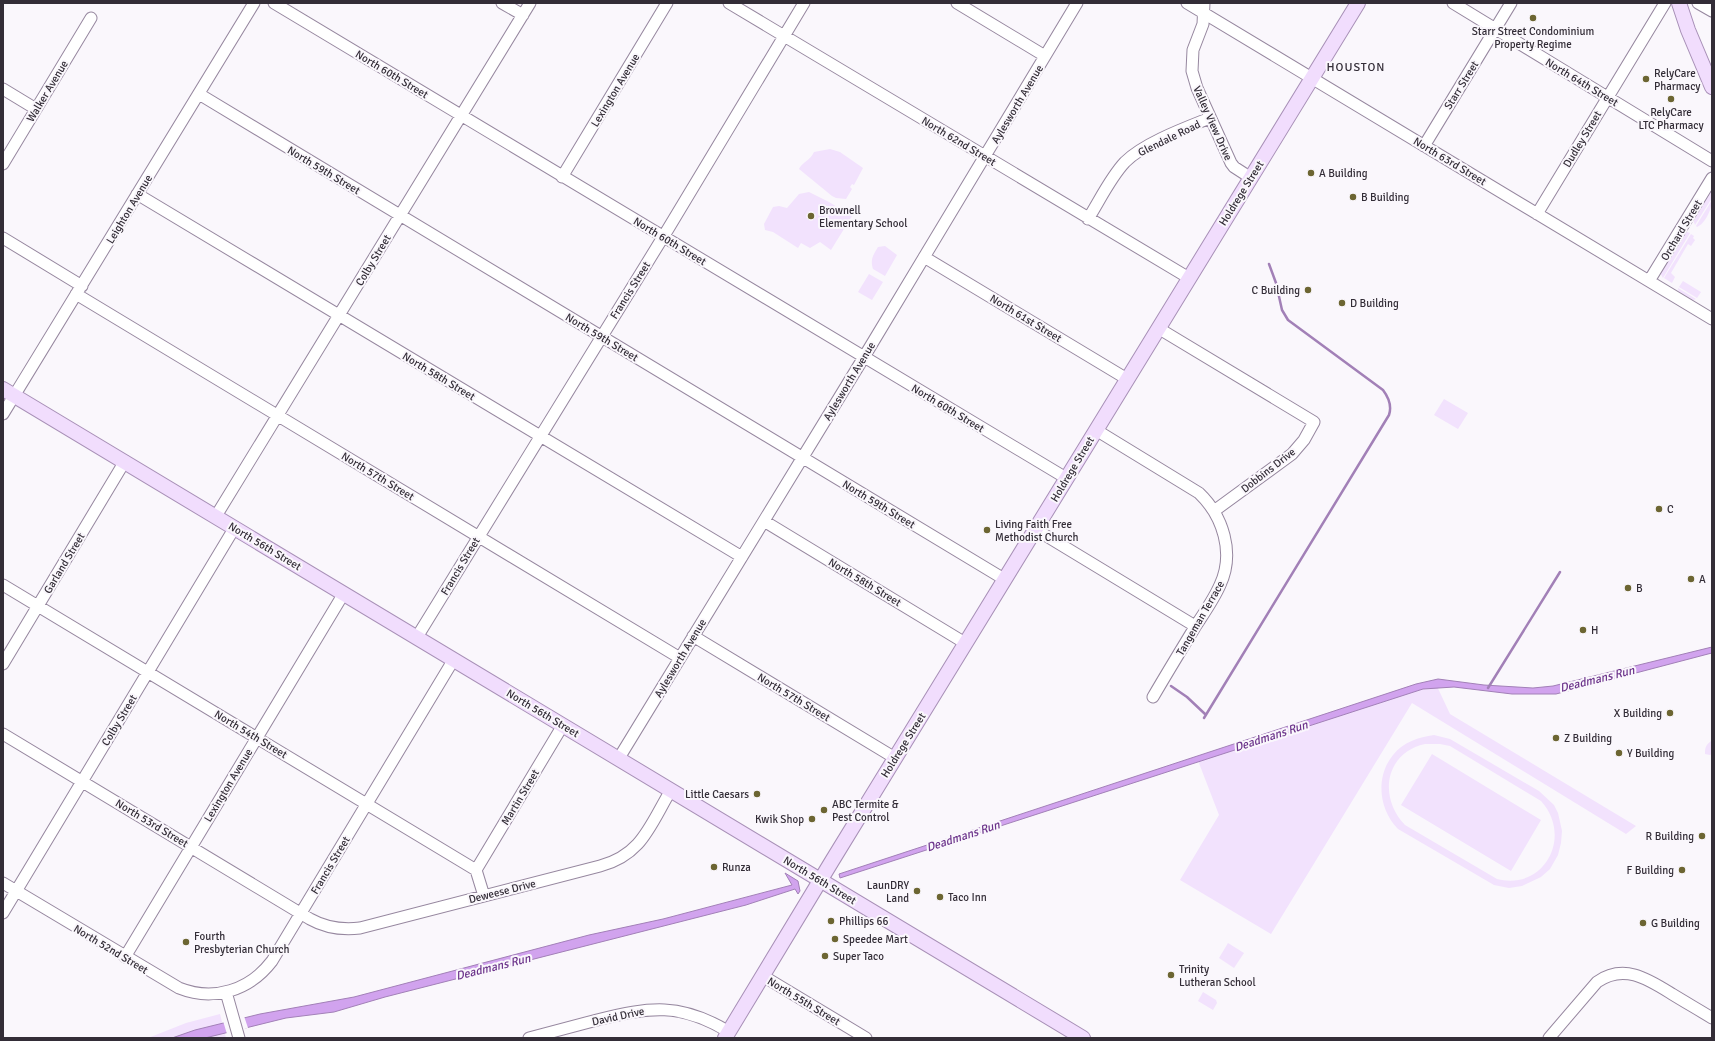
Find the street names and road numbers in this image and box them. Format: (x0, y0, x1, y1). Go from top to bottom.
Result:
street label: North 60th Street (353, 48, 431, 101)
street label: Lexington Avenue (588, 51, 642, 129)
street label: North 64th Street (1543, 56, 1621, 109)
street label: Walker Avenue (24, 58, 71, 124)
street label: Starr Street (1441, 58, 1482, 112)
street label: Aylesworth Avenue (989, 62, 1046, 146)
street label: Valley View Drive (1190, 84, 1235, 163)
street label: Dudley Street (1560, 108, 1604, 170)
street label: North 62nd Street (919, 114, 998, 169)
street label: Glendale Road (1136, 118, 1203, 159)
street label: North 63rd Street (1411, 135, 1489, 188)
street label: North 59th Street (285, 144, 363, 197)
street label: Holdrege Street (1216, 158, 1267, 228)
street label: Leighton Avenue (104, 172, 155, 246)
street label: Orchard Street (1658, 197, 1705, 263)
street label: North 60th Street (631, 215, 709, 268)
street label: Colby Street (353, 232, 394, 288)
street label: Francis Street (608, 259, 653, 321)
street label: North 61st Street (988, 292, 1064, 345)
street label: North 59th Street (563, 311, 641, 364)
street label: Aylesworth Avenue (821, 339, 878, 423)
street label: North 58th Street (400, 350, 478, 403)
street label: North 60th Street (909, 382, 987, 435)
street label: Holdrege Street (1048, 434, 1097, 504)
street label: Dobbins Drive (1239, 445, 1298, 496)
street label: North 57th Street (339, 450, 417, 503)
street label: North 59th Street (840, 478, 918, 531)
street label: North 56th Street (226, 520, 304, 573)
street label: Garland Street (41, 530, 88, 596)
street label: Francis Street (438, 535, 483, 598)
street label: North 58th Street (826, 556, 904, 609)
street label: Tangeman Terrace (1174, 578, 1227, 658)
street label: Aylesworth Avenue (652, 616, 709, 700)
street label: North 57th Street (755, 671, 833, 724)
street label: North 56th Street (504, 687, 582, 740)
street label: Colby Street (99, 692, 140, 748)
street label: North 54th Street (212, 708, 290, 761)
street label: Holdrege Street (878, 710, 929, 780)
street label: Lexington Avenue (201, 746, 255, 824)
street label: Martin Street (499, 767, 542, 827)
street label: North 53rd Street (113, 797, 191, 850)
street label: Francis Street (308, 834, 353, 897)
street label: North 56th Street (781, 854, 859, 907)
street label: Deweese Drive (467, 877, 537, 906)
street label: North 52nd Street (71, 922, 150, 977)
street label: North 55th Street (765, 975, 843, 1028)
street label: David Drive (591, 1005, 645, 1028)

